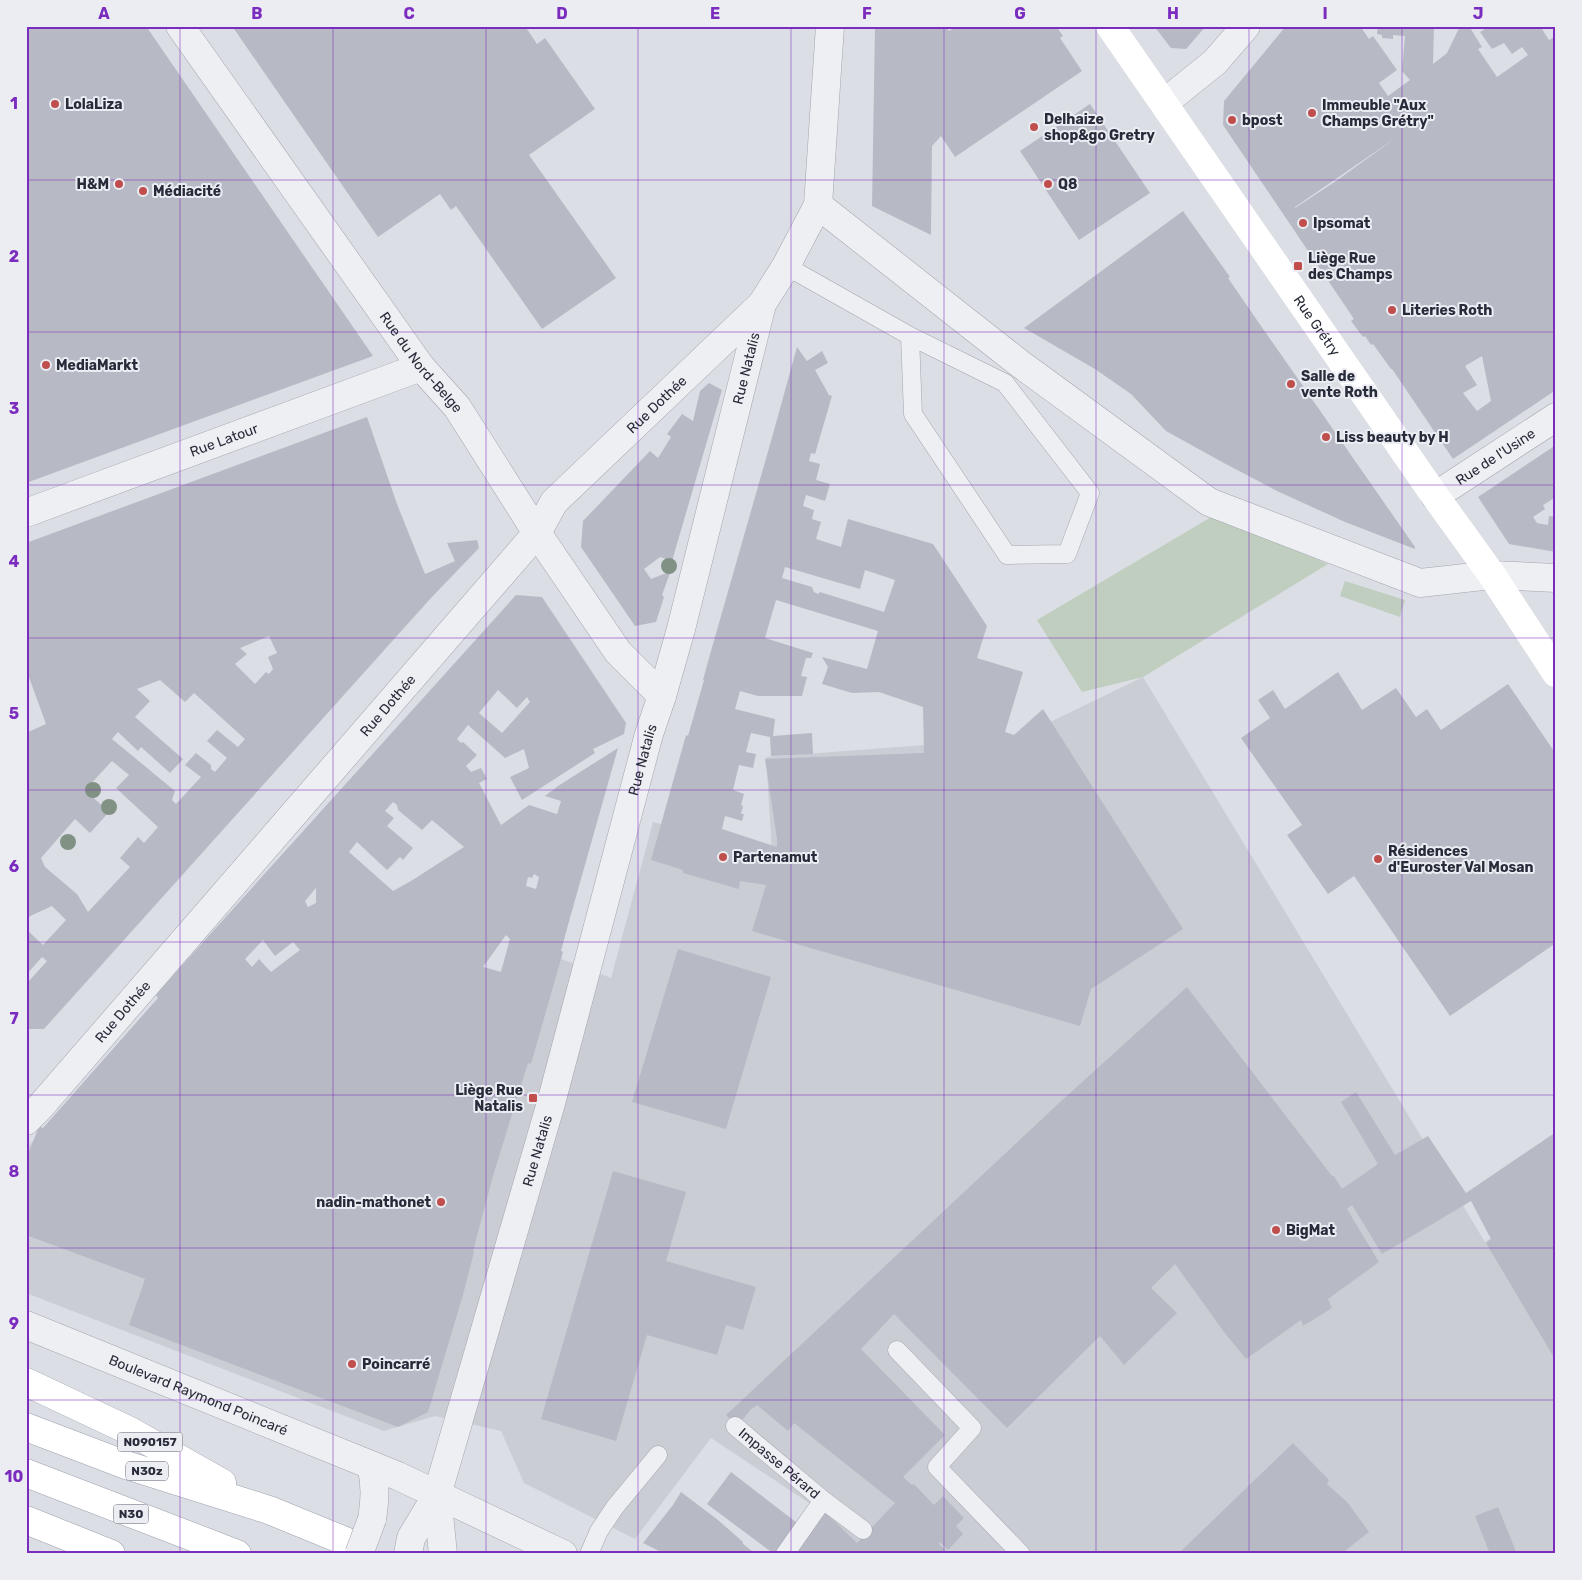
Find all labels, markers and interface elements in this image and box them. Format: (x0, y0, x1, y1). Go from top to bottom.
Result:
text: A (98, 4, 110, 23)
text: B (251, 4, 263, 23)
text: C (403, 4, 415, 23)
text: D (556, 4, 568, 23)
text: E (710, 4, 720, 23)
text: F (862, 4, 872, 23)
text: G (1014, 4, 1026, 23)
text: H (1167, 4, 1179, 23)
text: I (1322, 4, 1328, 23)
text: J (1473, 4, 1483, 23)
text: 1 (10, 94, 18, 113)
place label: LolaLiza (65, 96, 122, 113)
place label: Immeuble "Aux Champs Grétry" (1322, 97, 1434, 130)
marker: LolaLiza (49, 98, 61, 110)
marker: Immeuble "Aux Champs Grétry" (1306, 107, 1318, 119)
place label: Delhaize shop&go Gretry (1044, 111, 1156, 144)
place label: bpost (1242, 112, 1283, 129)
marker: bpost (1226, 114, 1238, 126)
marker: Delhaize shop&go Gretry (1028, 121, 1040, 133)
place label: H&M (77, 176, 109, 193)
place label: Q8 (1058, 176, 1077, 193)
marker: H&M (113, 178, 125, 190)
marker: Q8 (1042, 178, 1054, 190)
place label: Médiacité (153, 183, 221, 200)
marker: Médiacité (137, 185, 149, 197)
place label: Ipsomat (1313, 215, 1371, 232)
marker: Ipsomat (1297, 217, 1309, 229)
text: 2 (9, 247, 19, 266)
place label: Liège Rue des Champs (1308, 250, 1393, 283)
marker: Liège Rue des Champs (1292, 260, 1304, 272)
street label: Rue Grétry (1290, 292, 1344, 359)
place label: Literies Roth (1402, 302, 1492, 319)
marker: Literies Roth (1386, 304, 1398, 316)
street label: Rue du Nord-Belge (376, 309, 467, 416)
street label: Rue Natalis (729, 331, 763, 406)
place label: MediaMarkt (56, 357, 138, 374)
marker: MediaMarkt (40, 359, 52, 371)
place label: Salle de vente Roth (1301, 368, 1378, 401)
street label: Rue Dothée (623, 372, 690, 437)
marker: Salle de vente Roth (1285, 378, 1297, 390)
text: 3 (9, 399, 19, 418)
street label: Rue Latour (187, 419, 261, 460)
street label: Rue de l'Usine (1452, 424, 1538, 489)
place label: Liss beauty by H (1336, 429, 1449, 446)
marker: Liss beauty by H (1320, 431, 1332, 443)
text: 4 (9, 552, 20, 571)
street label: Rue Dothée (356, 671, 419, 740)
text: 5 (9, 704, 19, 723)
street label: Rue Natalis (625, 722, 660, 797)
place label: Résidences d'Euroster Val Mosan (1388, 843, 1534, 876)
place label: Partenamut (733, 849, 818, 866)
marker: Partenamut (717, 851, 729, 863)
marker: Résidences d'Euroster Val Mosan (1372, 853, 1384, 865)
text: 6 (9, 857, 19, 876)
street label: Rue Dothée (91, 977, 154, 1046)
text: 7 (9, 1009, 19, 1028)
place label: Liège Rue Natalis (455, 1082, 523, 1115)
marker: Liège Rue Natalis (527, 1092, 539, 1104)
street label: Rue Natalis (519, 1113, 556, 1188)
text: 8 (9, 1162, 20, 1181)
place label: nadin-mathonet (316, 1194, 431, 1211)
marker: nadin-mathonet (435, 1196, 447, 1208)
place label: BigMat (1286, 1222, 1336, 1239)
marker: BigMat (1270, 1224, 1282, 1236)
text: 9 (9, 1314, 19, 1333)
street label: Boulevard Raymond Poincaré (106, 1351, 290, 1439)
place label: Poincarré (362, 1356, 430, 1373)
marker: Poincarré (346, 1358, 358, 1370)
street label: Impasse Pérard (735, 1424, 824, 1502)
road number: N090157 (118, 1432, 182, 1451)
road number: N30z (126, 1462, 168, 1480)
text: 10 (5, 1467, 24, 1486)
road number: N30 (114, 1505, 148, 1524)

